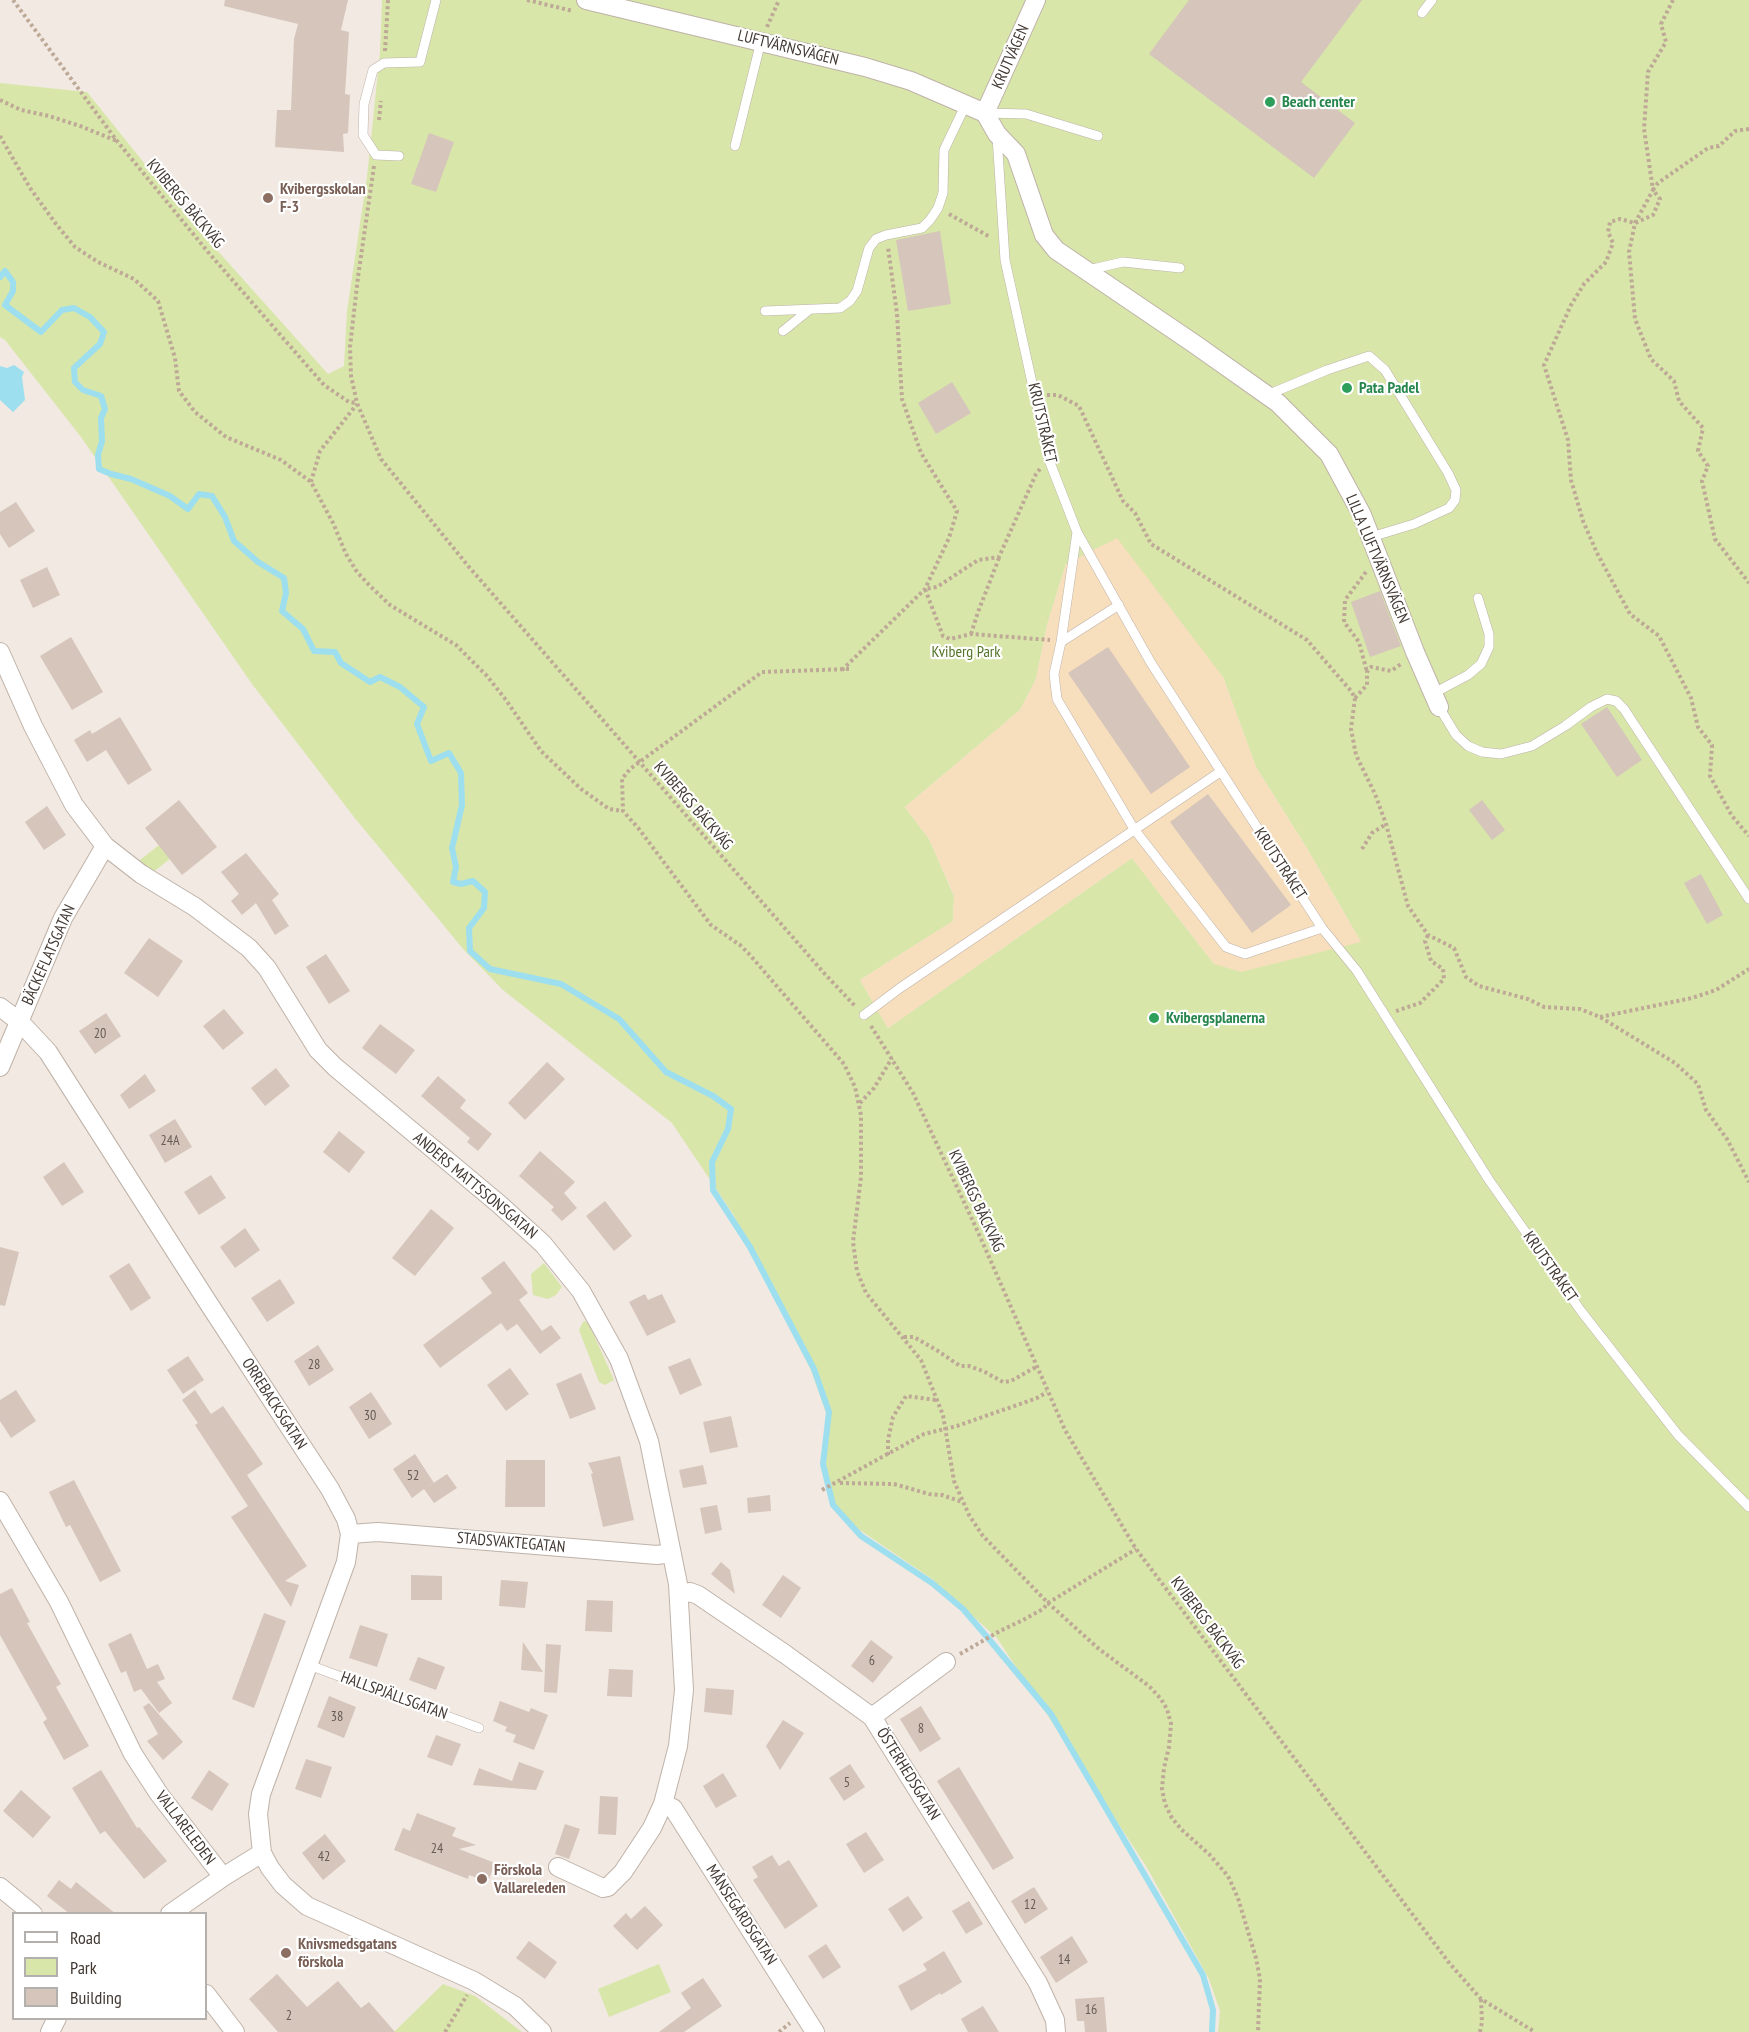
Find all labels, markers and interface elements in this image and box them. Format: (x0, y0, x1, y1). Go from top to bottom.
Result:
street label: KRUTVÄGEN (988, 22, 1034, 92)
street label: LUFTVÄRNSVÄGEN (735, 26, 841, 70)
place label: Beach center (1282, 92, 1355, 112)
marker: Beach center (1263, 95, 1277, 109)
street label: KVIBERGS BÄCKVÄG (142, 156, 228, 252)
place label: Kvibergsskolan F-3 (280, 179, 366, 217)
marker: Kvibergsskolan F-3 (261, 191, 275, 205)
place label: Pata Padel (1359, 378, 1419, 398)
street label: KRUTSTRÅKET (1023, 381, 1061, 465)
marker: Pata Padel (1340, 381, 1354, 395)
street label: LILLA LUFTVÄRNSVÄGEN (1341, 492, 1413, 626)
park label: Kviberg Park (932, 642, 1000, 662)
street label: KVIBERGS BÄCKVÄG (650, 758, 736, 854)
street label: KRUTSTRÅKET (1250, 824, 1310, 904)
street label: BÄCKEFLATSGATAN (18, 902, 80, 1008)
place label: Kvibergsplanerna (1166, 1008, 1265, 1028)
marker: Kvibergsplanerna (1147, 1011, 1161, 1025)
house number: 20 (94, 1026, 106, 1042)
street label: ANDERS MATTSSONSGATAN (409, 1129, 541, 1243)
house number: 24A (160, 1133, 180, 1149)
street label: KVIBERGS BÄCKVÄG (944, 1147, 1008, 1255)
street label: KRUTSTRÅKET (1519, 1228, 1581, 1306)
street label: ORREBACKSGATAN (237, 1355, 311, 1453)
house number: 28 (308, 1357, 320, 1373)
house number: 30 (364, 1408, 376, 1424)
house number: 52 (407, 1468, 419, 1484)
street label: STADSVAKTEGATAN (456, 1529, 566, 1557)
street label: KVIBERGS BÄCKVÄG (1166, 1573, 1248, 1673)
house number: 6 (869, 1653, 875, 1669)
street label: HALLSPJÄLLSGATAN (338, 1668, 450, 1724)
house number: 38 (331, 1709, 343, 1725)
house number: 8 (918, 1721, 924, 1737)
street label: ÖSTERHEDSGATAN (872, 1724, 944, 1824)
house number: 5 (844, 1775, 850, 1791)
street label: VALLARELEDEN (151, 1787, 219, 1869)
house number: 24 (431, 1841, 443, 1857)
house number: 42 (318, 1849, 330, 1865)
place label: Förskola Vallareleden (494, 1860, 566, 1898)
street label: MÅNSEGÅRDSGATAN (702, 1861, 780, 1969)
marker: Förskola Vallareleden (475, 1872, 489, 1886)
house number: 12 (1024, 1897, 1036, 1913)
legend (12, 1912, 207, 2020)
text: Road (70, 1926, 101, 1949)
place label: Knivsmedsgatans förskola (298, 1934, 397, 1972)
marker: Knivsmedsgatans förskola (279, 1946, 293, 1960)
house number: 14 (1058, 1952, 1070, 1968)
text: Park (70, 1956, 97, 1979)
text: Building (70, 1986, 122, 2009)
house number: 16 (1085, 2002, 1097, 2018)
house number: 2 (286, 2008, 292, 2024)

